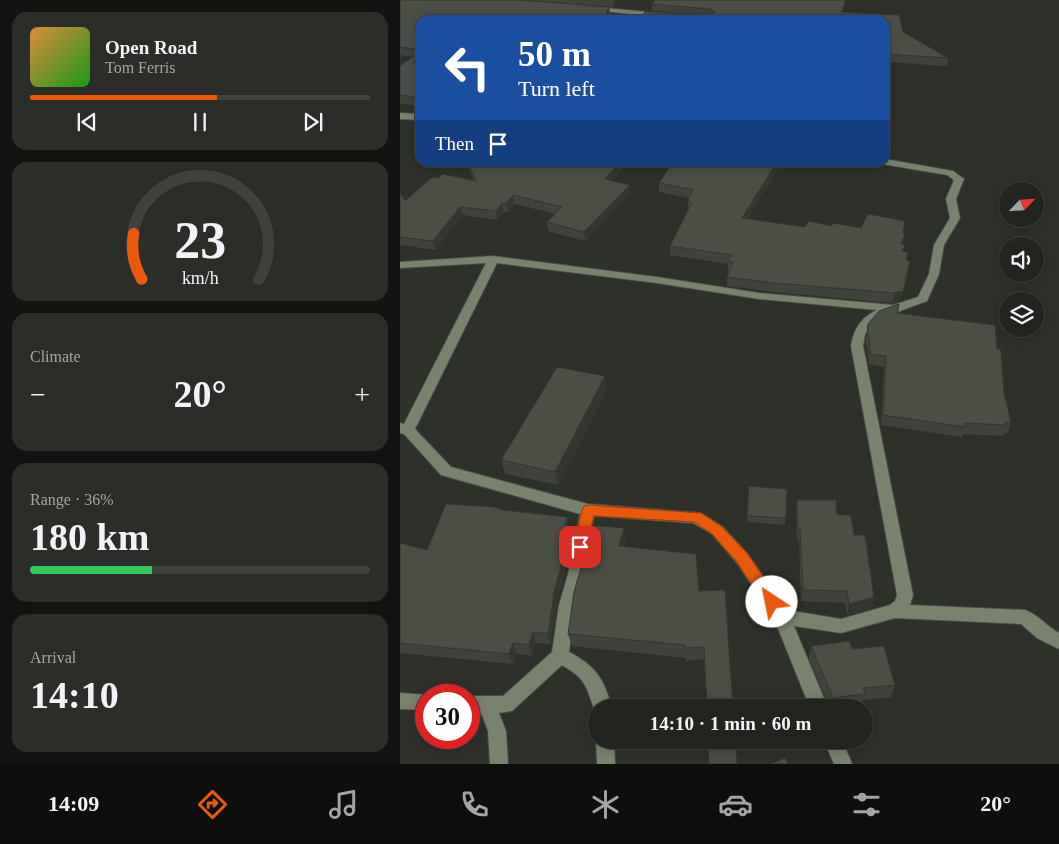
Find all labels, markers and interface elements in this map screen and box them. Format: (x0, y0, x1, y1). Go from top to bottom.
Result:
icon: left (435, 35, 500, 100)
text: 50 m (518, 35, 591, 74)
text: Open Road (105, 37, 197, 58)
text: Tom Ferris (105, 59, 175, 76)
text: Turn left (518, 76, 595, 101)
icon: previous (73, 108, 101, 136)
icon: pause (186, 108, 214, 136)
icon: next (299, 108, 327, 136)
icon: arrive (484, 130, 512, 158)
text: Then (435, 133, 474, 154)
north arrow (999, 182, 1044, 228)
map controls (999, 182, 1044, 337)
text: 23 (174, 212, 226, 269)
button: sound (999, 237, 1044, 282)
text: km/h (182, 268, 218, 288)
button: layers (999, 292, 1044, 337)
text: Climate (30, 348, 81, 365)
text: 20° (173, 373, 227, 415)
text: − (30, 379, 46, 410)
text: + (354, 379, 370, 410)
text: Range · 36% (30, 491, 114, 508)
text: 180 km (30, 516, 149, 558)
pin (559, 526, 601, 568)
icon: arrive (566, 533, 594, 561)
position arrow (745, 575, 797, 627)
text: Arrival (30, 649, 76, 666)
text: 14:10 (30, 674, 119, 716)
speed limit sign: 30 (415, 684, 480, 749)
text: 14:10 · 1 min · 60 m (650, 713, 811, 734)
icon: directions (195, 787, 230, 822)
icon: music (326, 787, 361, 822)
icon: phone (457, 787, 492, 822)
icon: climate (588, 787, 623, 822)
icon: car (718, 787, 753, 822)
icon: filters (849, 787, 884, 822)
text: 14:09 (48, 791, 99, 816)
text: 20° (980, 791, 1011, 816)

